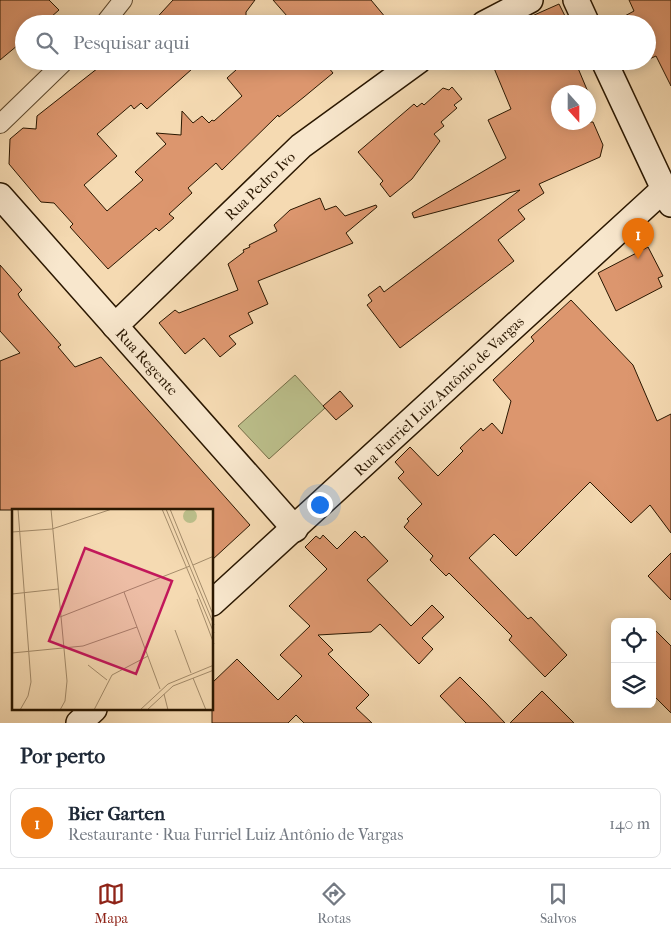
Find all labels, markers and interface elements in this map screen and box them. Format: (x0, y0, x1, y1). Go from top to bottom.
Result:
search box (15, 15, 656, 70)
icon: search (33, 29, 61, 57)
text: Pesquisar aqui (73, 32, 190, 54)
north arrow (551, 85, 596, 130)
street label: Rua Pedro Ivo (221, 148, 299, 224)
pin: 1 (622, 218, 654, 259)
street label: Rua Furriel Luiz Antônio de Vargas (350, 312, 528, 480)
street label: Rua Regente (112, 325, 182, 400)
your location (307, 492, 333, 518)
inset map (12, 509, 214, 710)
map controls (611, 618, 656, 708)
button: locate (611, 618, 656, 663)
button: layers (611, 663, 656, 708)
text: Por perto (20, 744, 105, 768)
text: Bier Garten (68, 803, 165, 825)
text: 1 (34, 814, 40, 833)
text: 140 m (609, 814, 650, 833)
text: Restaurante · Rua Furriel Luiz Antônio de Vargas (68, 825, 403, 844)
tab: Mapa (95, 880, 128, 927)
tab: Rotas (317, 880, 351, 927)
tab: Salvos (540, 880, 576, 927)

